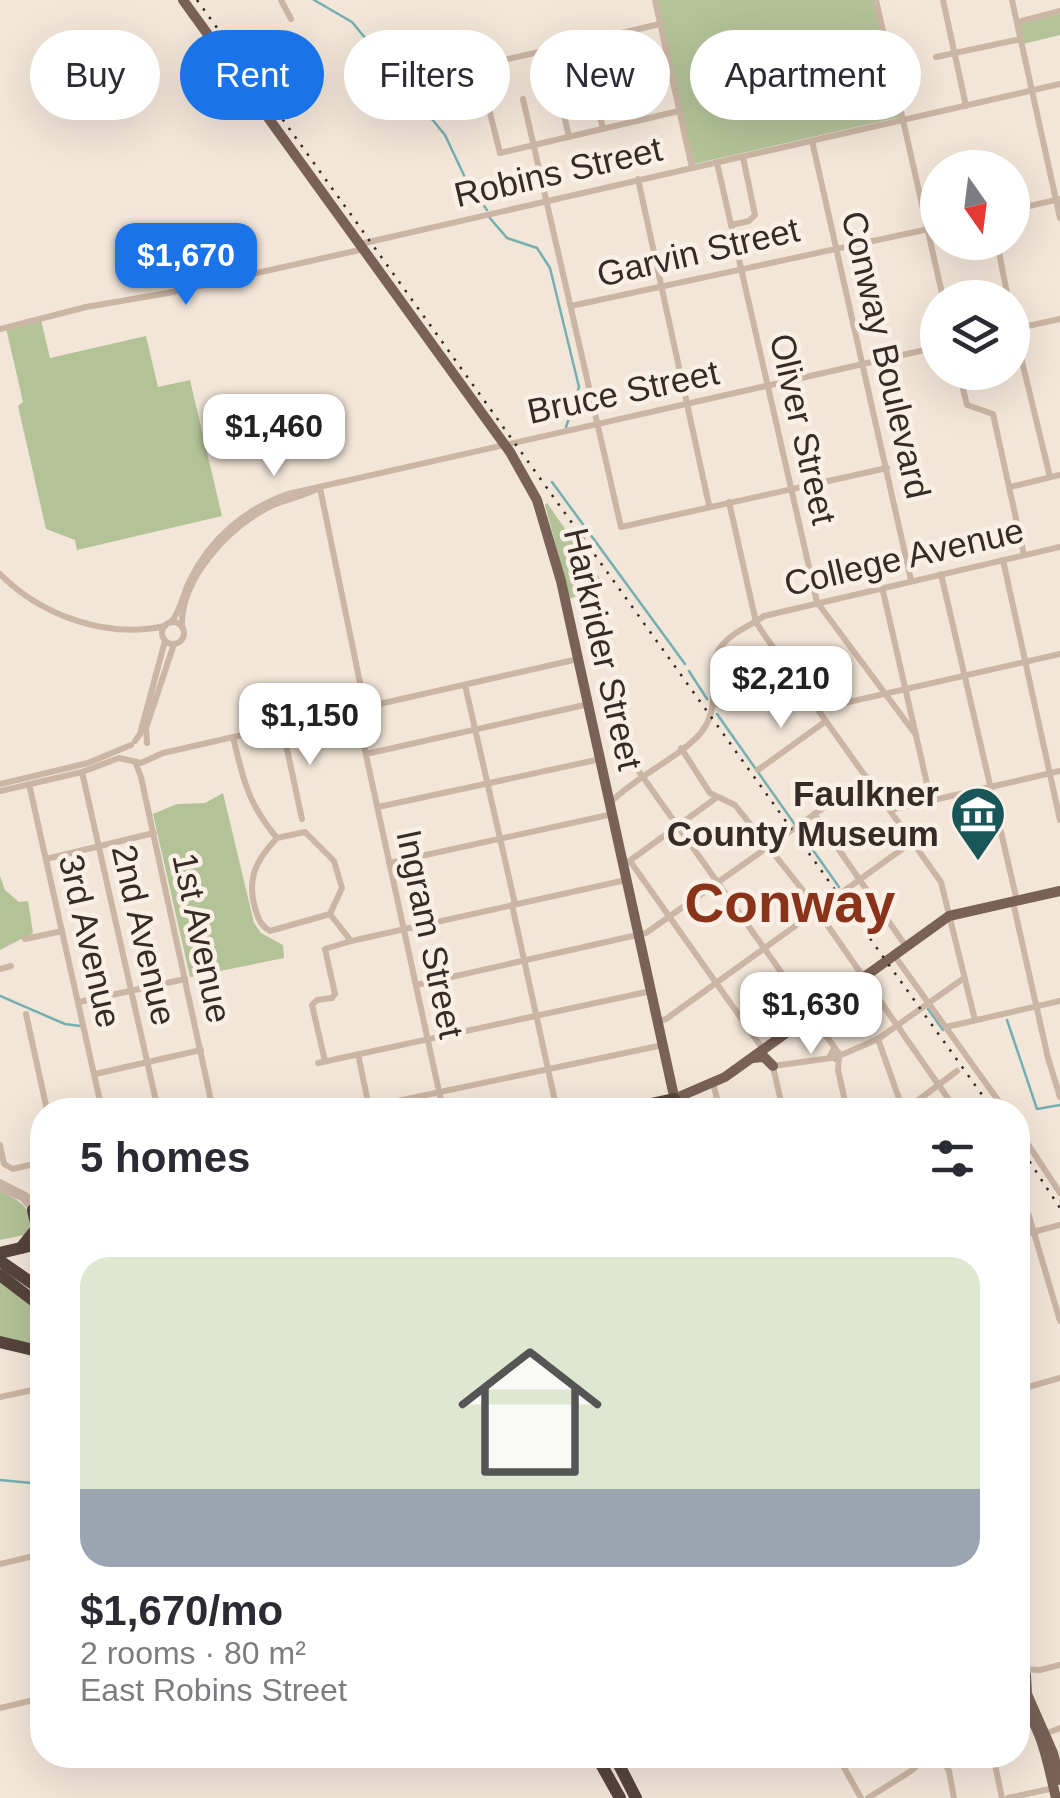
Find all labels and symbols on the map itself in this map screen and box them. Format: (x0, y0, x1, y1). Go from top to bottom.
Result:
street label: Robins Street (450, 129, 666, 214)
north arrow (920, 150, 1030, 260)
street label: Conway Boulevard (834, 207, 939, 502)
street label: Garvin Street (593, 209, 803, 294)
pin: $1,670 (105, 223, 267, 308)
street label: Oliver Street (763, 330, 844, 528)
street label: Bruce Street (524, 352, 722, 431)
pin: $1,460 (193, 394, 355, 479)
street label: College Avenue (780, 510, 1027, 603)
street label: Harkrider Street (557, 524, 650, 774)
pin: $2,210 (700, 646, 862, 731)
pin: $1,150 (229, 683, 391, 768)
place label: Faulkner County Museum (667, 774, 939, 853)
museum icon: Faulkner County Museum (948, 784, 1008, 863)
street label: Ingram Street (389, 826, 472, 1042)
street label: 2nd Avenue (105, 841, 184, 1029)
street label: 1st Avenue (165, 849, 240, 1026)
street label: 3rd Avenue (52, 851, 129, 1031)
district label: Conway (685, 872, 896, 934)
pin: $1,630 (730, 972, 892, 1057)

